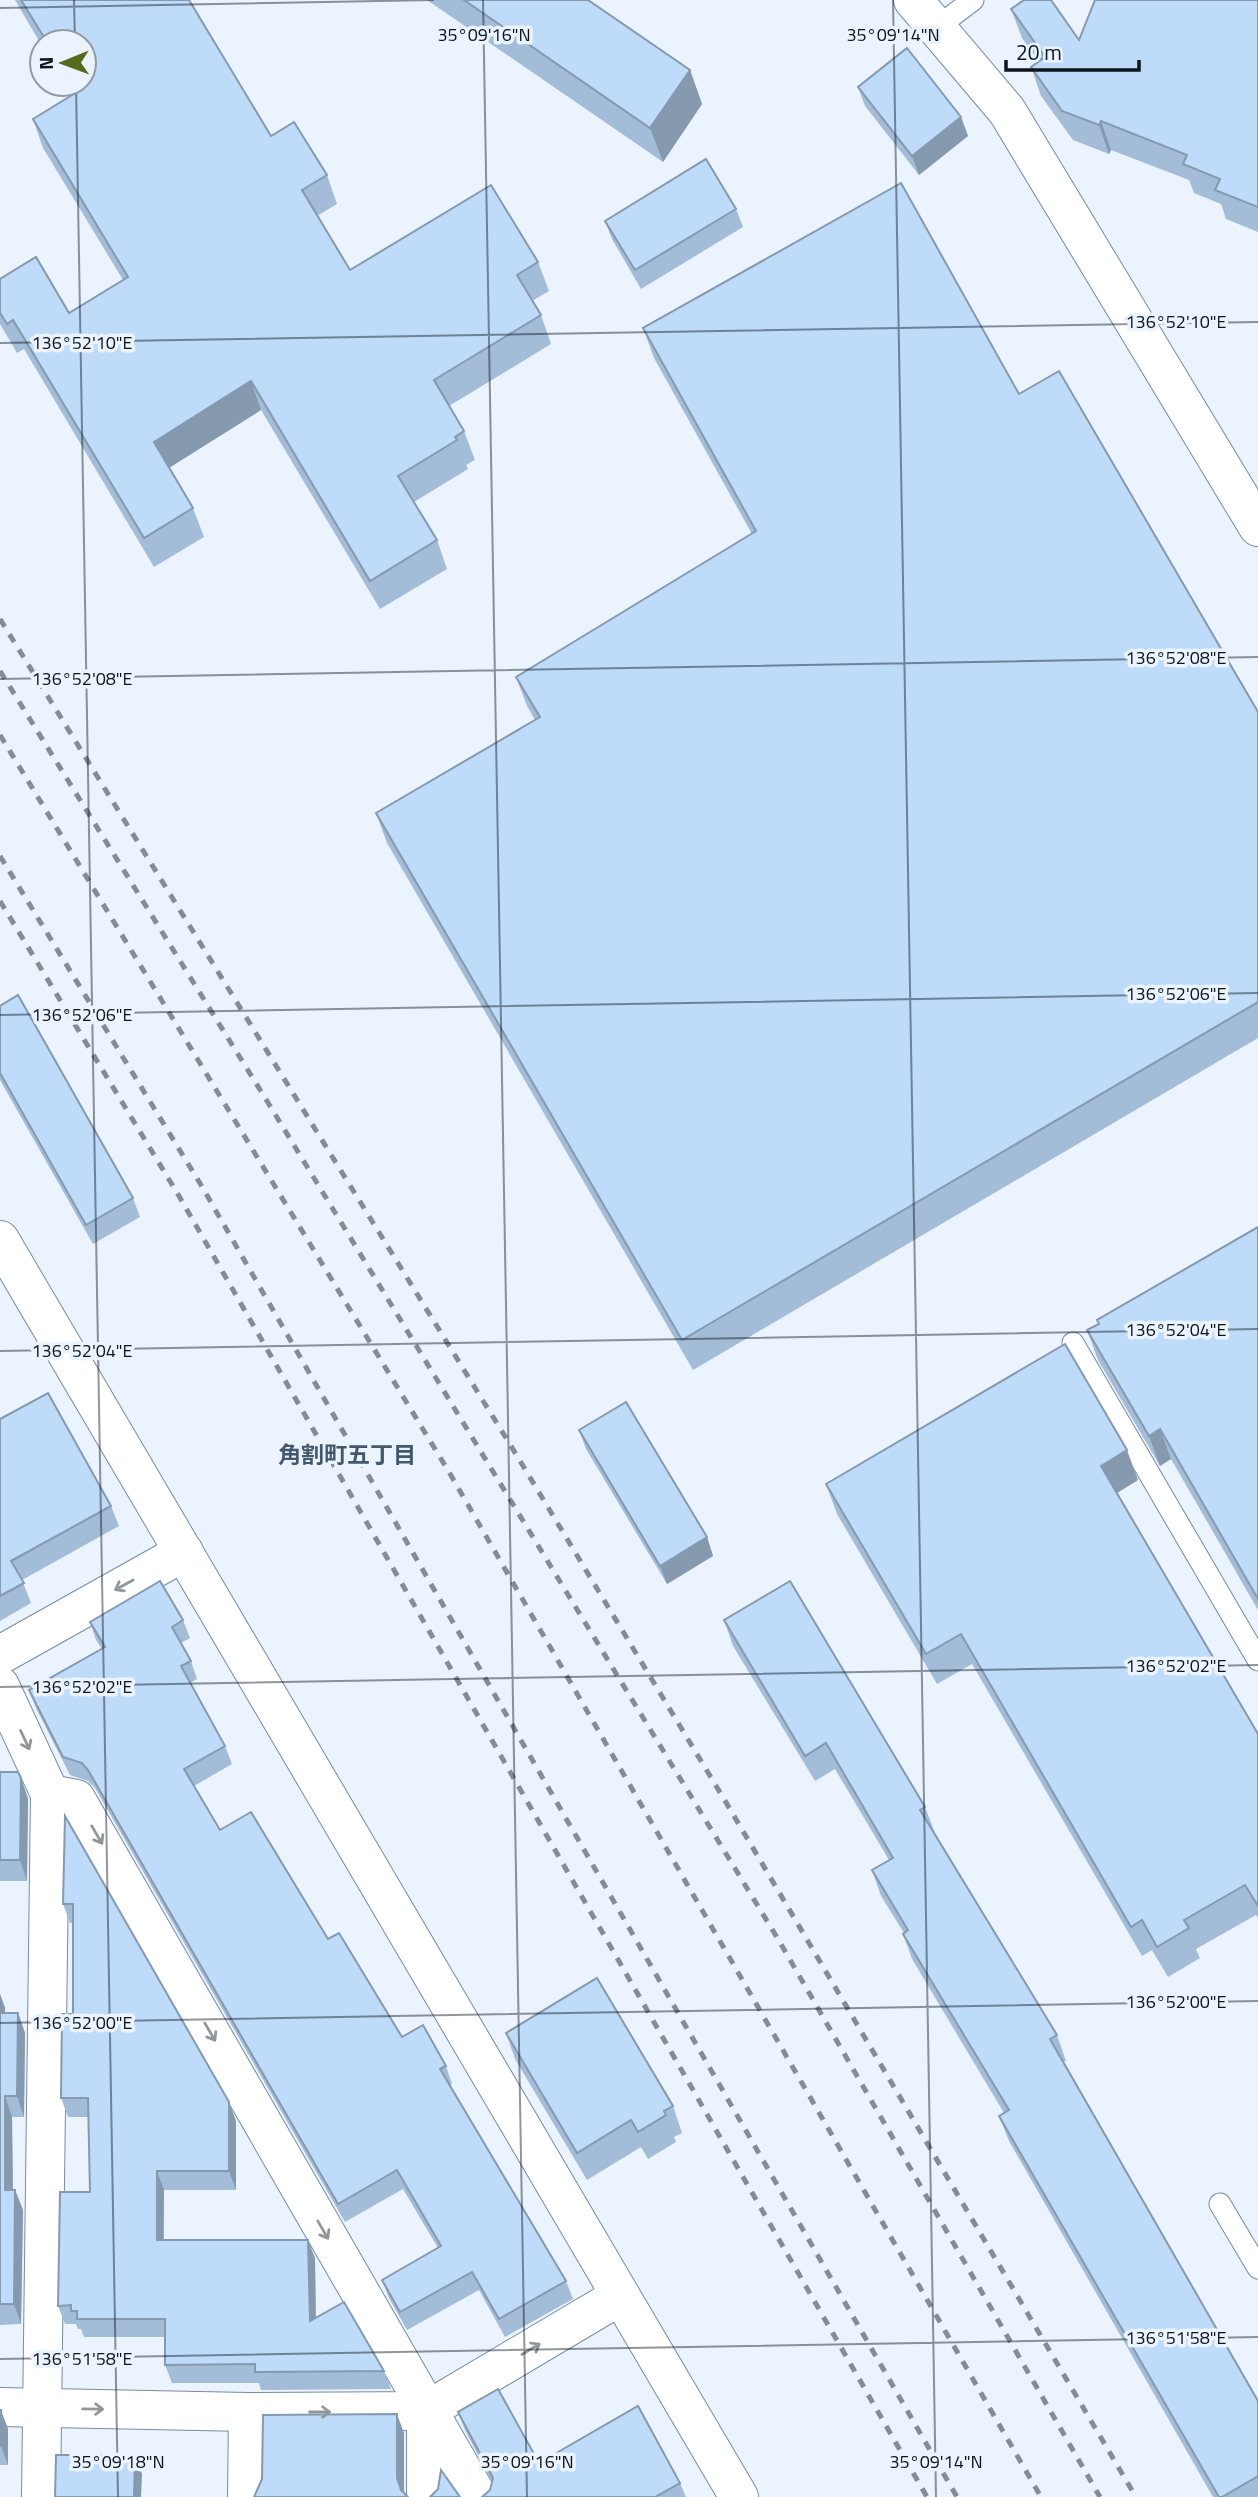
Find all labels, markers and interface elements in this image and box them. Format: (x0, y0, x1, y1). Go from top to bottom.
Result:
text: 35°09'16"N (437, 21, 531, 48)
text: 35°09'14"N (846, 21, 940, 48)
north arrow (28, 28, 98, 98)
scale bar (1006, 28, 1139, 72)
text: 20 m (1016, 36, 1062, 68)
text: N (31, 56, 60, 70)
text: 136°52'10"E (1125, 308, 1227, 335)
text: 136°52'10"E (31, 329, 133, 356)
text: 136°52'08"E (1125, 644, 1227, 671)
text: 136°52'08"E (31, 665, 133, 692)
text: 136°52'06"E (1125, 980, 1227, 1007)
text: 136°52'06"E (31, 1001, 133, 1028)
text: 136°52'04"E (1125, 1316, 1227, 1343)
text: 136°52'04"E (31, 1337, 133, 1364)
district label: 角割町五丁目 (278, 1437, 416, 1472)
one-way arrow (115, 1578, 135, 1592)
text: 136°52'02"E (1125, 1652, 1227, 1679)
text: 136°52'02"E (31, 1673, 133, 1700)
one-way arrow (19, 1729, 32, 1750)
one-way arrow (90, 1824, 104, 1844)
text: 136°52'00"E (1125, 1988, 1227, 2015)
text: 136°52'00"E (31, 2009, 133, 2036)
one-way arrow (203, 2022, 217, 2042)
one-way arrow (316, 2219, 330, 2239)
text: 136°51'58"E (1125, 2324, 1227, 2351)
one-way arrow (520, 2342, 540, 2356)
text: 136°51'58"E (31, 2345, 133, 2372)
one-way arrow (81, 2402, 104, 2416)
one-way arrow (308, 2405, 331, 2419)
text: 35°09'18"N (71, 2448, 165, 2475)
text: 35°09'16"N (480, 2448, 574, 2475)
text: 35°09'14"N (889, 2448, 983, 2475)

